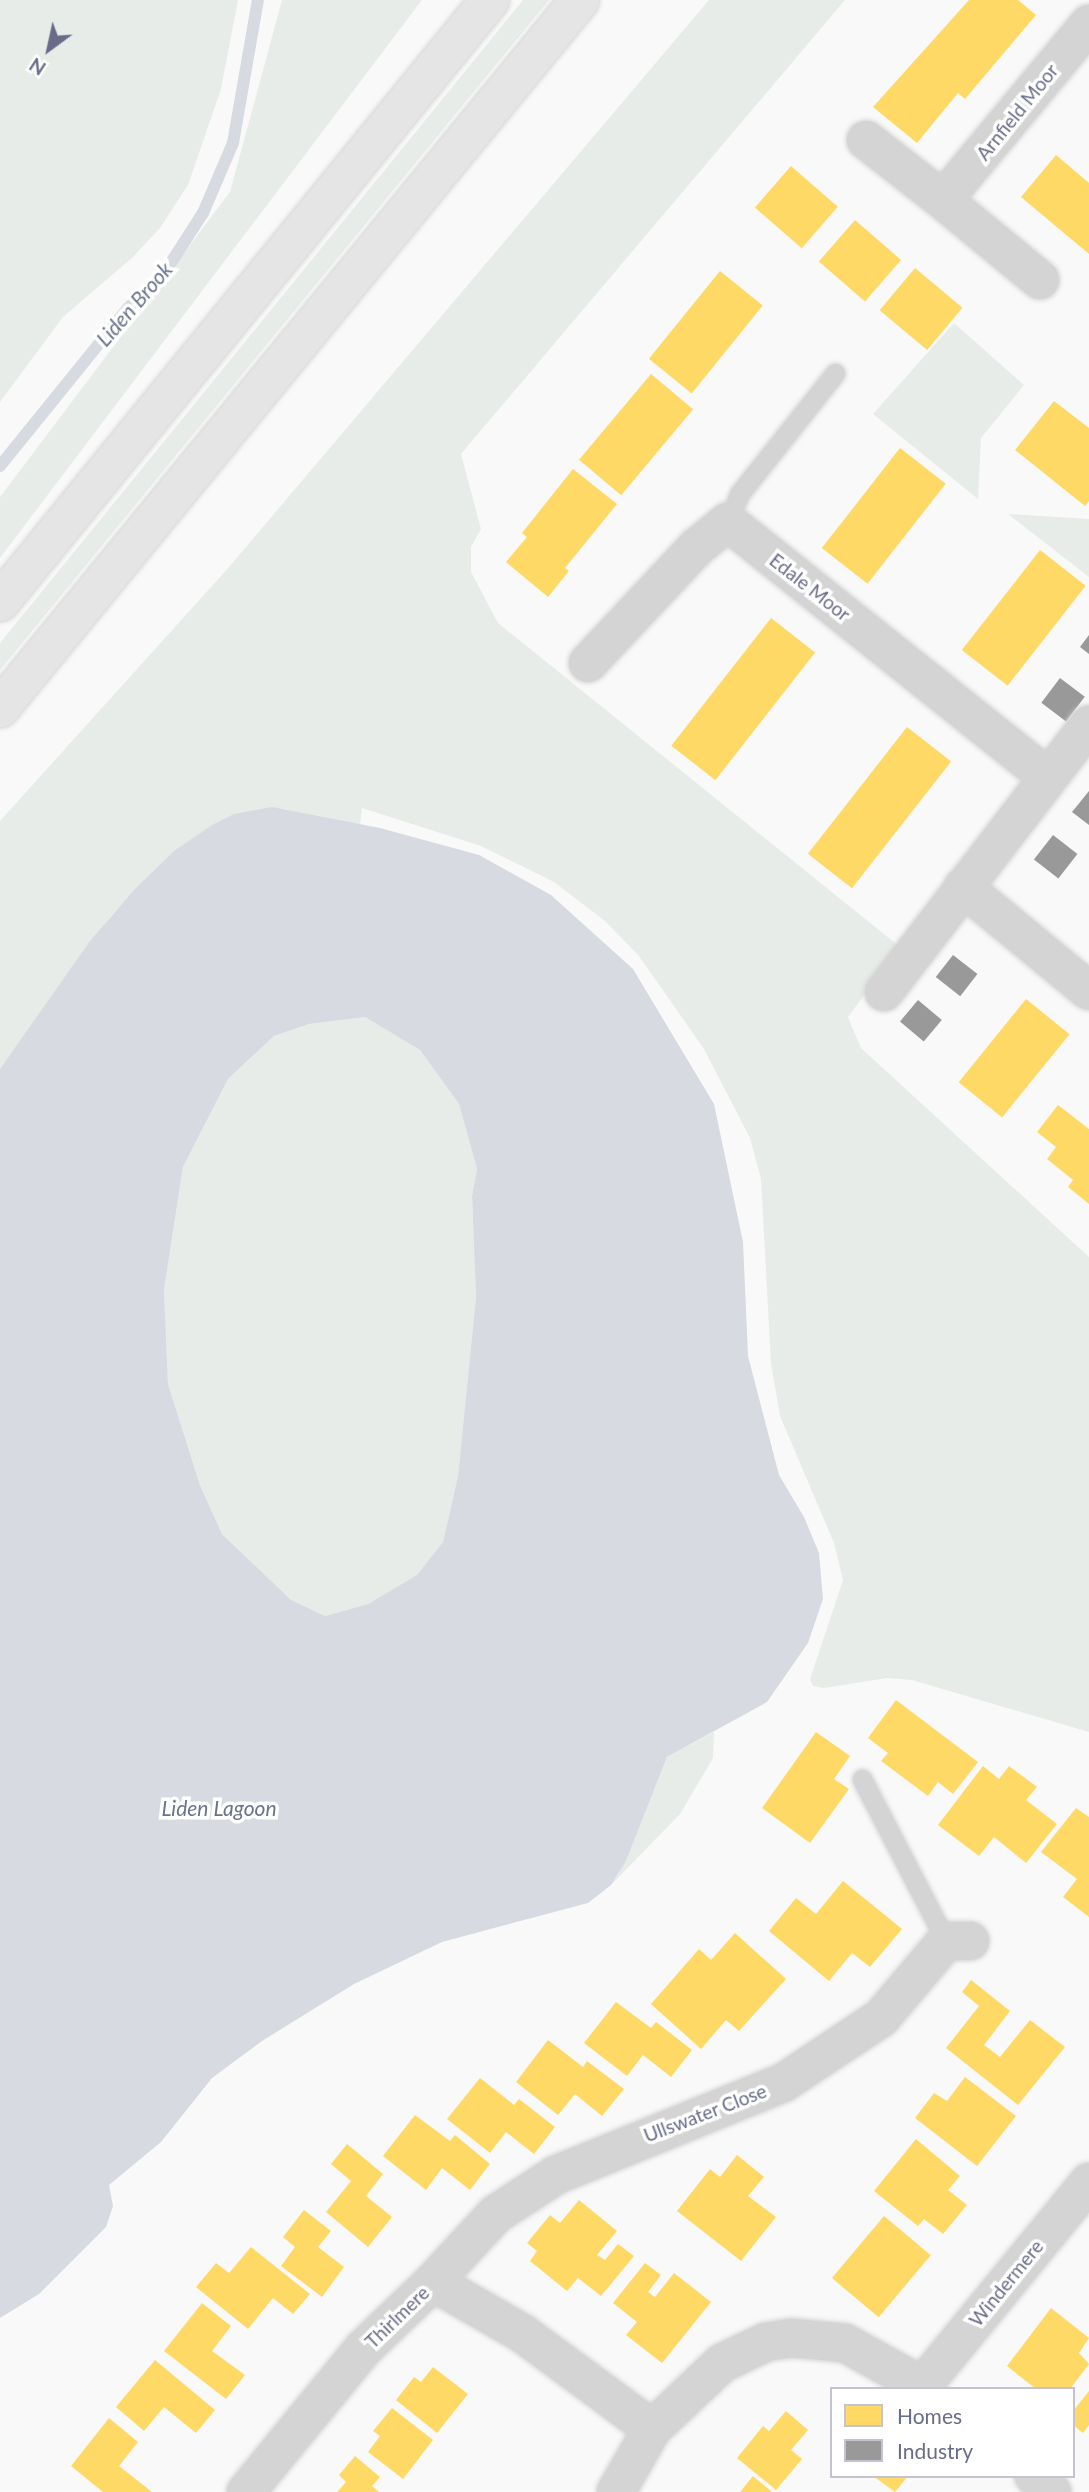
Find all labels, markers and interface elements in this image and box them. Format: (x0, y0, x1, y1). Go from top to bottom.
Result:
north arrow (14, 14, 84, 84)
text: N (25, 53, 50, 81)
street label: Arnfield Moor (971, 59, 1063, 165)
water label: Liden Brook (91, 257, 177, 351)
street label: Edale Moor (765, 549, 855, 625)
water label: Liden Lagoon (161, 1795, 277, 1821)
street label: Ullswater Close (640, 2079, 770, 2147)
street label: Windermere (964, 2235, 1048, 2331)
street label: Thirlmere (360, 2281, 434, 2353)
legend (830, 2387, 1075, 2478)
text: Homes (897, 2403, 962, 2428)
text: Industry (897, 2438, 973, 2463)

